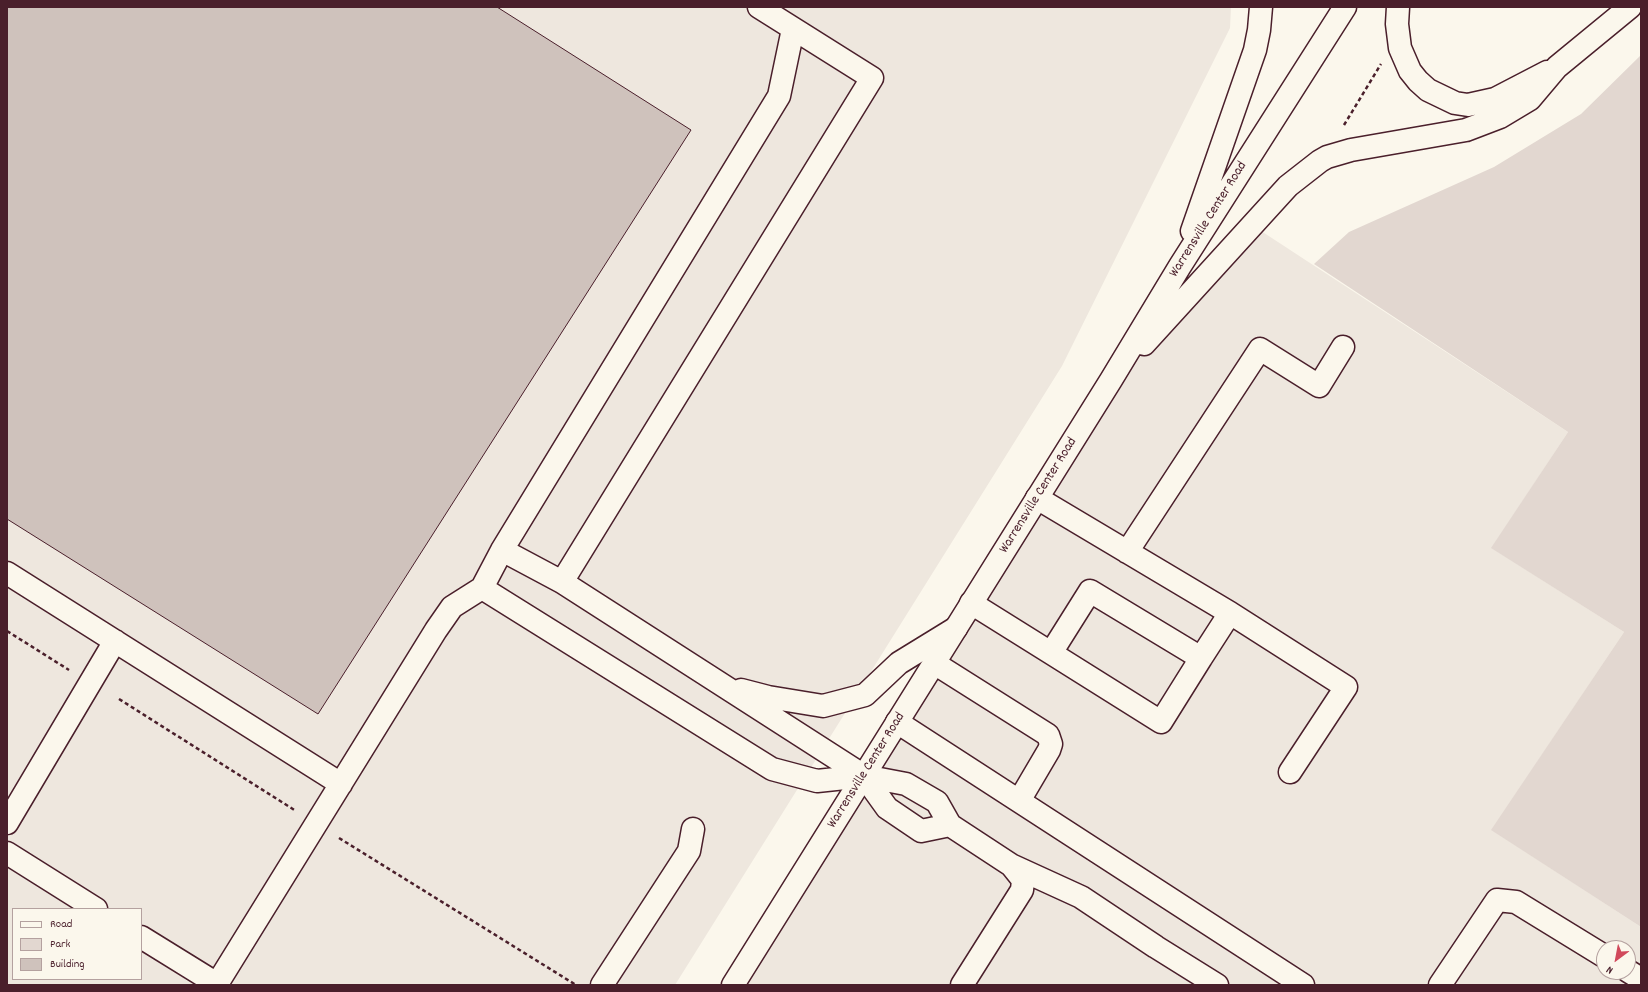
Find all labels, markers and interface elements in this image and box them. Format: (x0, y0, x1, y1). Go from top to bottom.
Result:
street label: Warrensville Center Road (1167, 159, 1251, 281)
street label: Warrensville Center Road (997, 435, 1081, 557)
street label: Warrensville Center Road (825, 710, 909, 832)
legend (12, 908, 142, 980)
text: Road (50, 916, 72, 933)
text: Park (50, 936, 70, 953)
north arrow (1596, 940, 1636, 980)
text: Building (50, 956, 85, 973)
text: N (1604, 961, 1617, 978)

